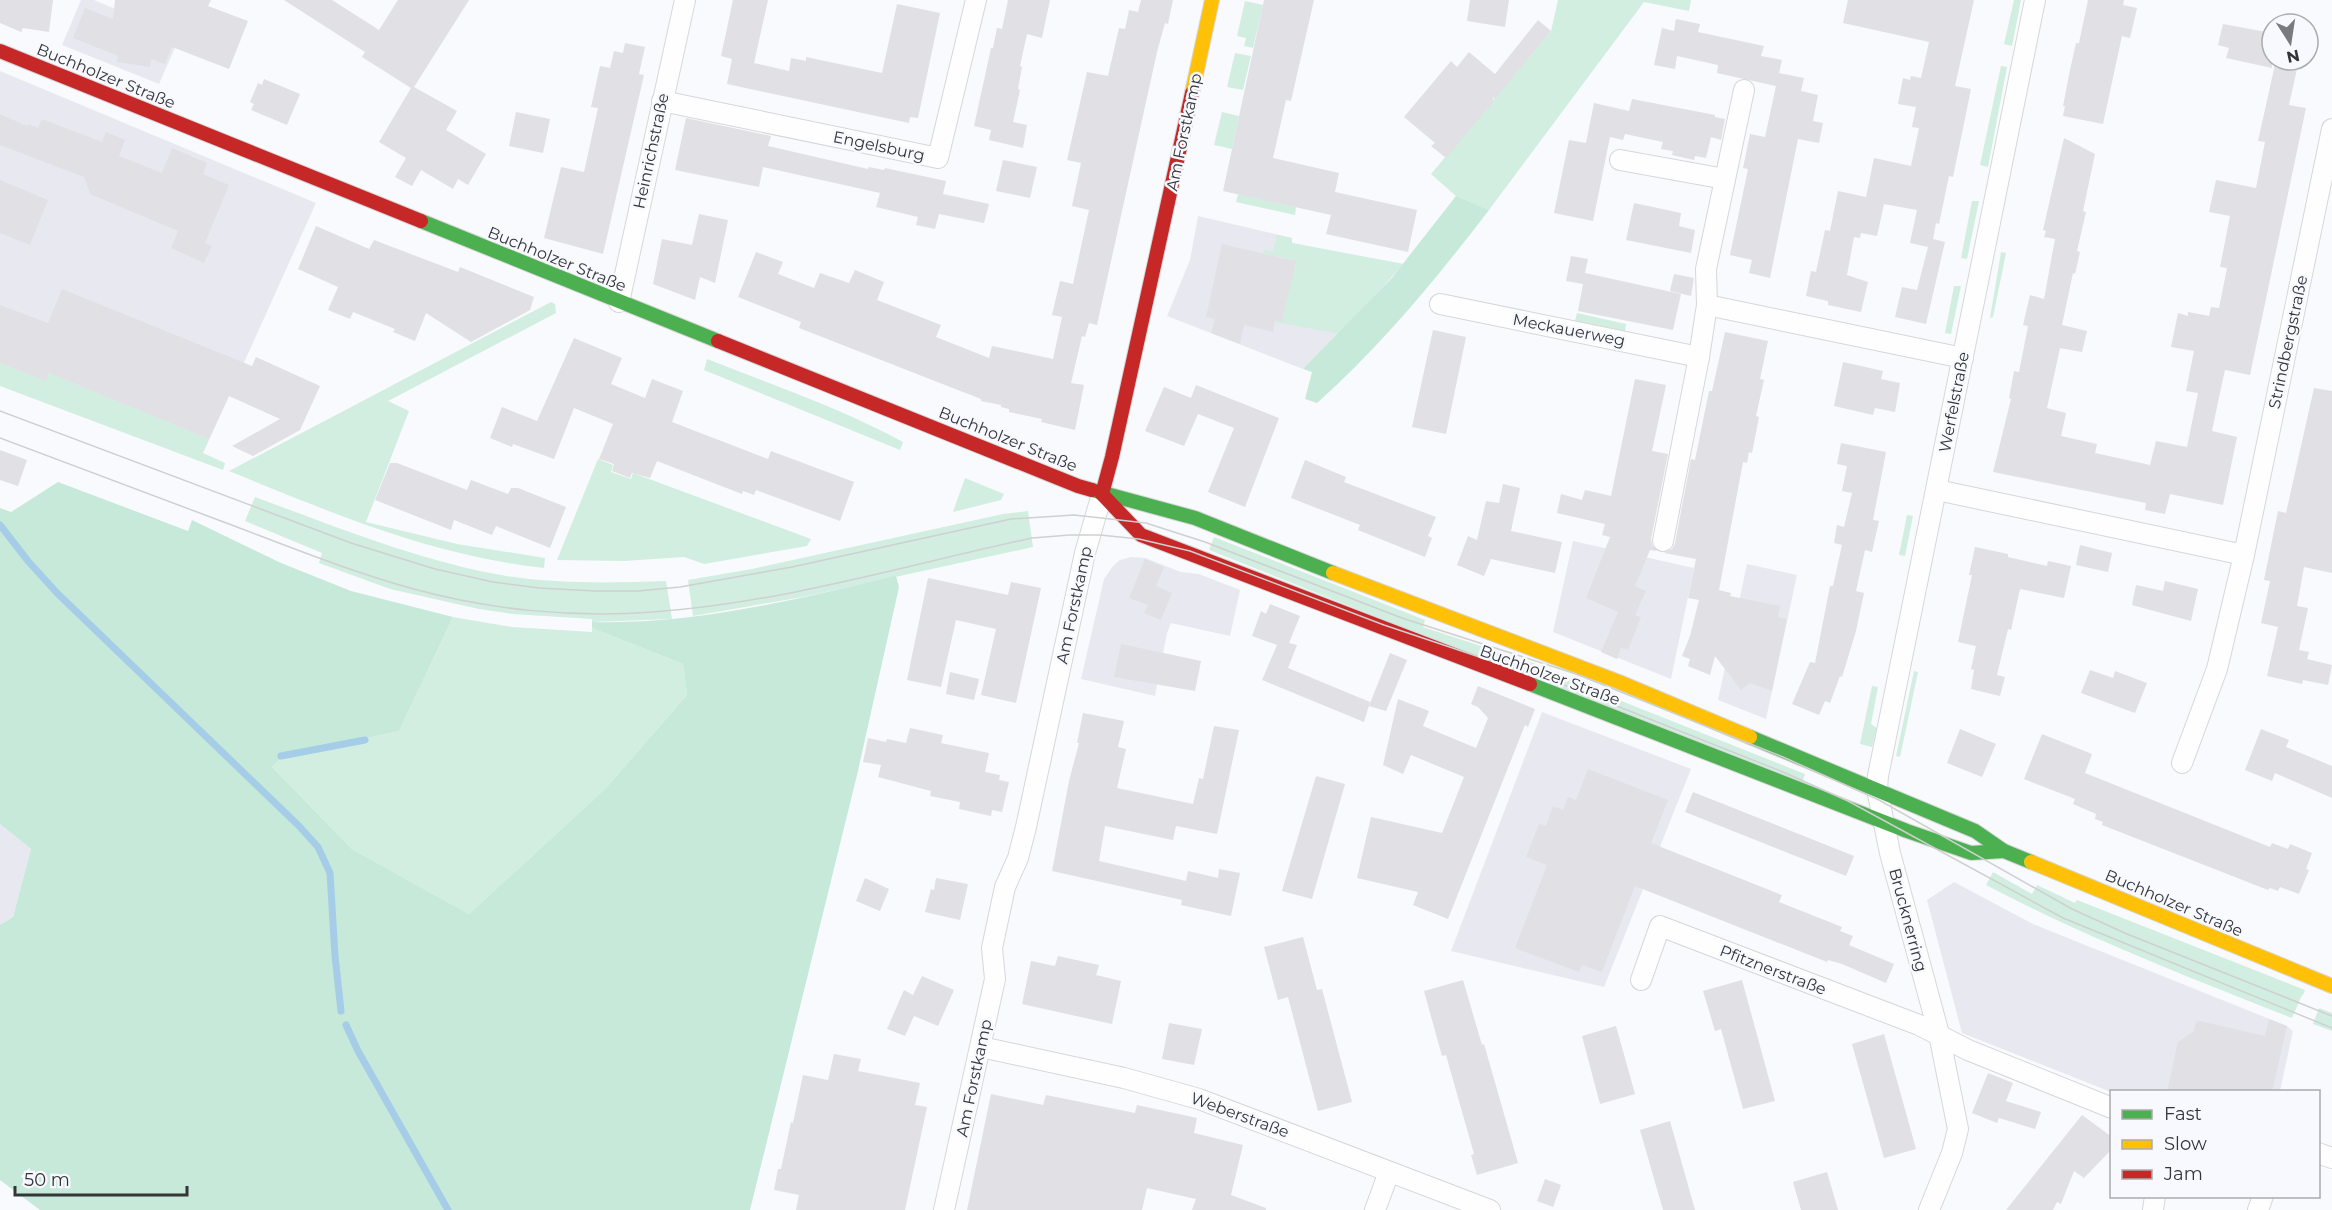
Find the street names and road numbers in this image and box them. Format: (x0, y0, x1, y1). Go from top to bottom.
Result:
street label: Buchholzer Straße (34, 39, 178, 113)
street label: Am Forstkamp (1162, 71, 1206, 193)
street label: Heinrichstraße (629, 91, 673, 211)
street label: Engelsburg (832, 127, 926, 165)
street label: Buchholzer Straße (485, 222, 629, 296)
street label: Strindbergstraße (2265, 273, 2311, 411)
street label: Meckauerweg (1511, 310, 1627, 350)
street label: Werfelstraße (1935, 350, 1973, 454)
street label: Buchholzer Straße (936, 402, 1080, 476)
street label: Am Forstkamp (1052, 544, 1096, 666)
street label: Buchholzer Straße (1477, 641, 1623, 709)
street label: Buchholzer Straße (2102, 865, 2246, 941)
street label: Brucknerring (1885, 866, 1931, 974)
street label: Pfitznerstraße (1717, 941, 1829, 999)
street label: Am Forstkamp (952, 1017, 996, 1139)
street label: Weberstraße (1188, 1088, 1292, 1142)

